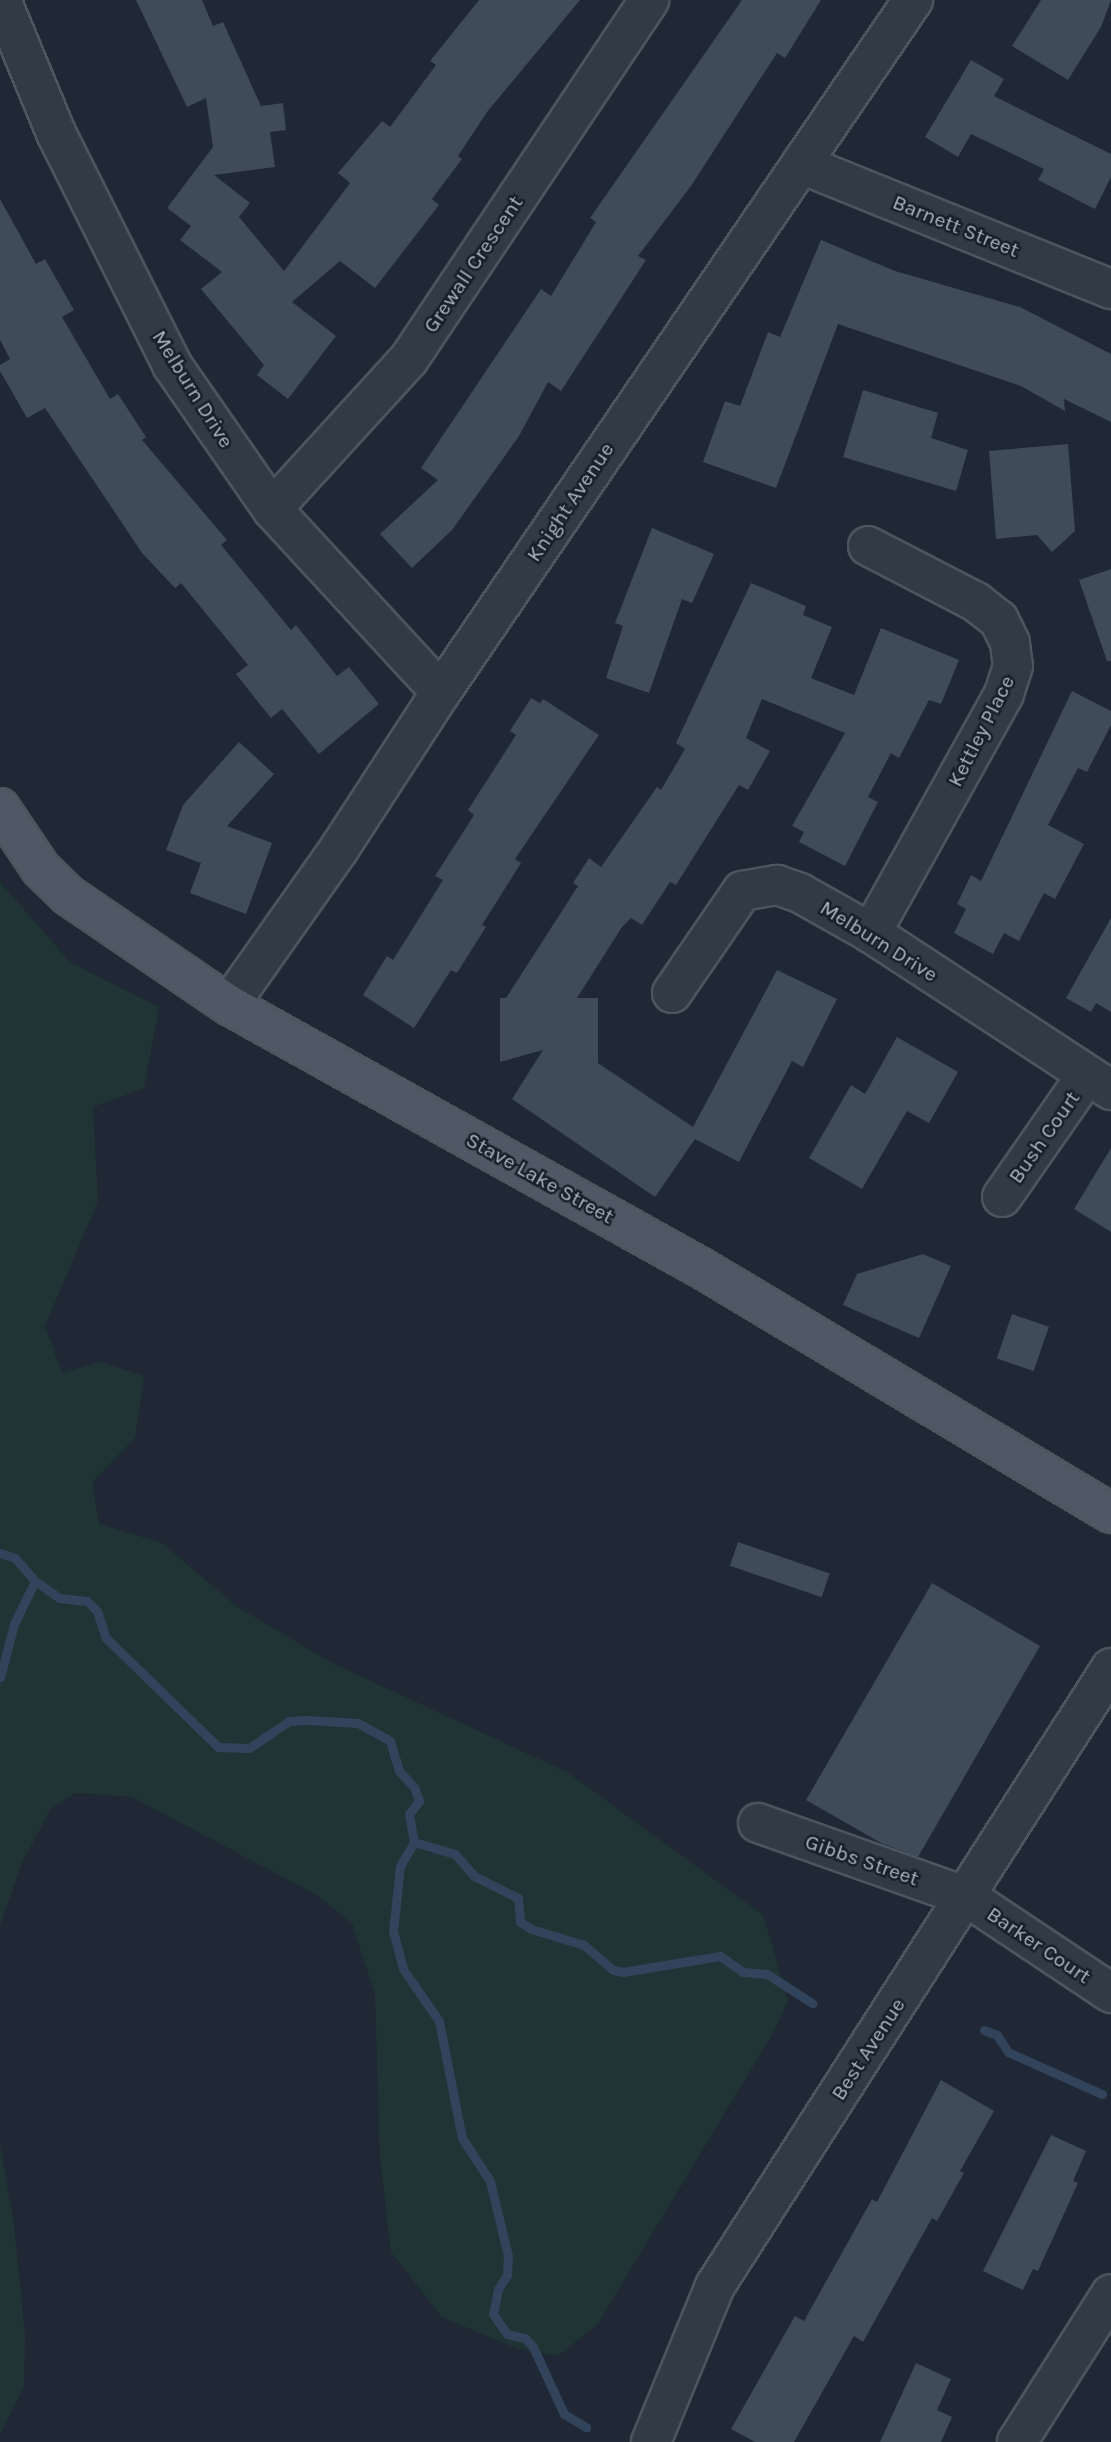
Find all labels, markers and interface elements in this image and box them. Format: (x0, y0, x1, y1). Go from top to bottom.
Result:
street label: Barnett Street (889, 189, 1023, 263)
street label: Grewall Crescent (418, 191, 528, 337)
street label: Melburn Drive (147, 326, 239, 452)
street label: Knight Avenue (521, 438, 619, 566)
street label: Kettley Place (942, 671, 1020, 791)
street label: Melburn Drive (816, 895, 942, 987)
street label: Bush Court (1003, 1086, 1085, 1188)
street label: Stave Lake Street (462, 1127, 618, 1229)
street label: Gibbs Street (802, 1829, 922, 1891)
street label: Barker Court (982, 1901, 1096, 1989)
street label: Best Avenue (826, 1993, 910, 2105)

